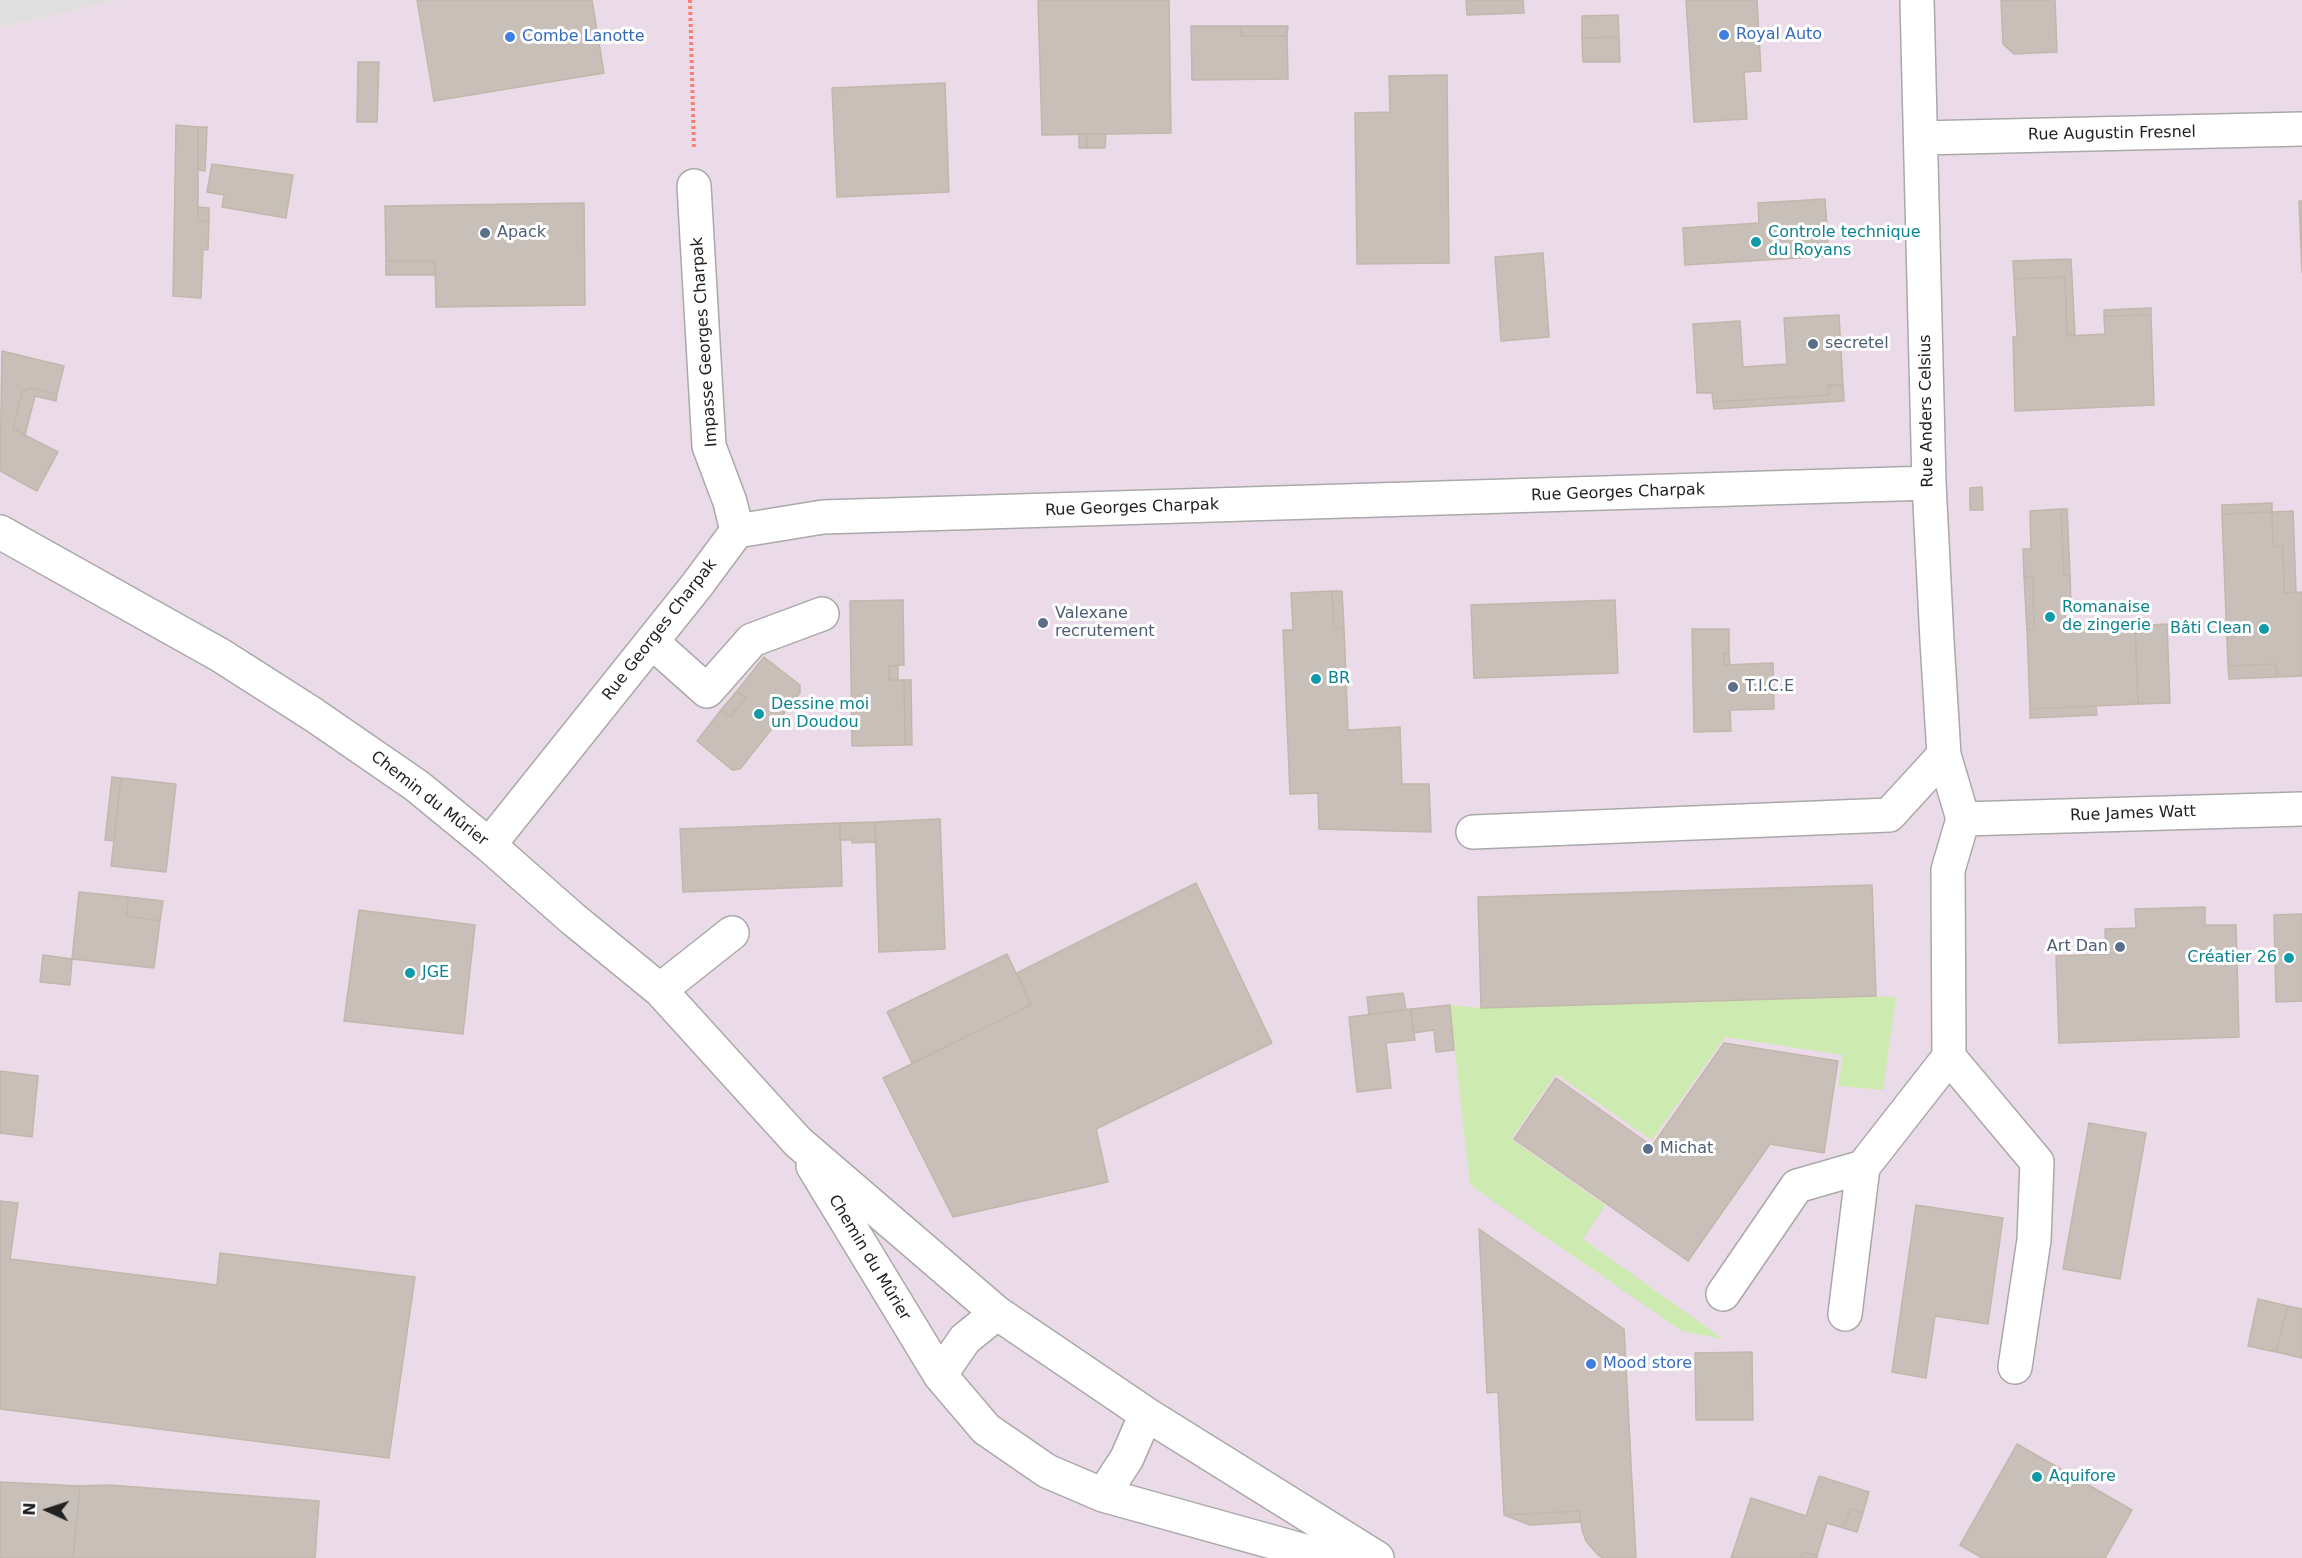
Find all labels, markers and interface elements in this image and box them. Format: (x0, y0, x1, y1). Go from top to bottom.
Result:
place label: Royal Auto (1736, 25, 1822, 45)
place label: Combe Lanotte (522, 27, 645, 47)
marker: Royal Auto (1717, 28, 1731, 42)
marker: Combe Lanotte (503, 30, 517, 44)
street label: Rue Augustin Fresnel (2028, 123, 2196, 145)
place label: Apack (497, 223, 546, 243)
place label: Controle technique du Royans (1768, 223, 1921, 261)
marker: Apack (478, 226, 492, 240)
marker: Controle technique du Royans (1749, 235, 1763, 249)
street label: Impasse Georges Charpak (688, 236, 722, 448)
place label: secretel (1825, 334, 1889, 354)
street label: Rue Anders Celsius (1916, 334, 1938, 488)
marker: secretel (1806, 337, 1820, 351)
street label: Rue Georges Charpak (1531, 480, 1705, 506)
street label: Rue Georges Charpak (1045, 495, 1219, 521)
street label: Rue Georges Charpak (599, 555, 721, 705)
place label: Romanaise de zingerie (2062, 598, 2151, 636)
place label: Valexane recrutement (1055, 604, 1155, 642)
marker: Romanaise de zingerie (2043, 610, 2057, 624)
marker: Valexane recrutement (1036, 616, 1050, 630)
place label: Bâti Clean (2170, 619, 2252, 639)
marker: Bâti Clean (2257, 622, 2271, 636)
place label: BR (1328, 669, 1350, 689)
marker: BR (1309, 672, 1323, 686)
place label: T.I.C.E (1745, 677, 1794, 697)
marker: T.I.C.E (1726, 680, 1740, 694)
place label: Dessine moi un Doudou (771, 695, 869, 733)
marker: Dessine moi un Doudou (752, 707, 766, 721)
street label: Chemin du Mûrier (367, 747, 491, 851)
street label: Rue James Watt (2070, 802, 2196, 826)
place label: Art Dan (2047, 937, 2108, 957)
marker: Art Dan (2113, 940, 2127, 954)
place label: Créatier 26 (2187, 948, 2277, 968)
marker: Créatier 26 (2282, 951, 2296, 965)
place label: JGE (422, 963, 449, 983)
marker: JGE (403, 966, 417, 980)
place label: Michat (1660, 1139, 1713, 1159)
marker: Michat (1641, 1142, 1655, 1156)
street label: Chemin du Mûrier (824, 1192, 914, 1324)
place label: Mood store (1603, 1354, 1692, 1374)
marker: Mood store (1584, 1357, 1598, 1371)
place label: Aquifore (2049, 1467, 2116, 1487)
marker: Aquifore (2030, 1470, 2044, 1484)
north arrow (18, 1480, 78, 1540)
text: N (20, 1502, 39, 1516)

